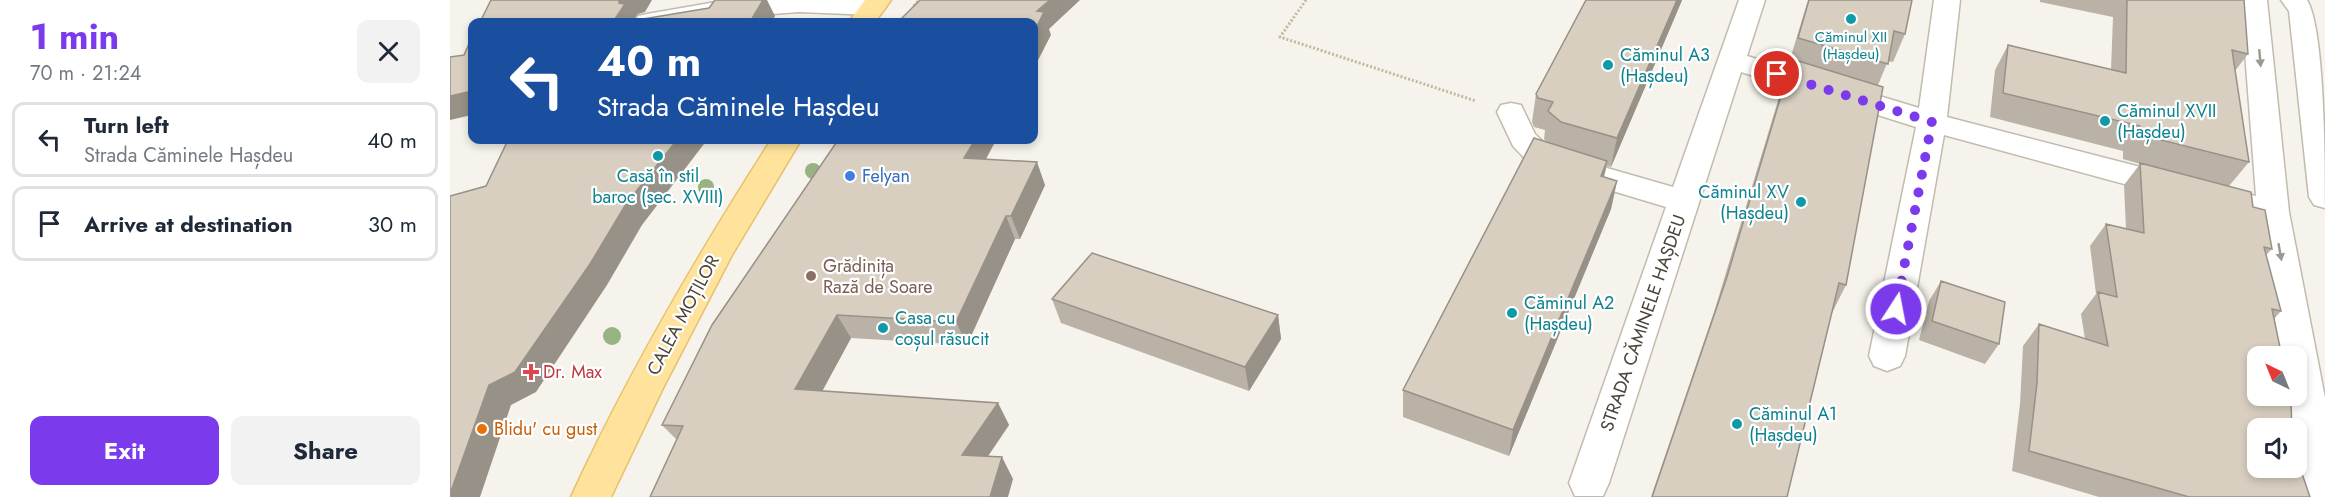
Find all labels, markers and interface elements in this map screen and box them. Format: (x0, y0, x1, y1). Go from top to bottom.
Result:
text: 1 min (30, 10, 119, 62)
marker: Căminul XII (Hașdeu) (1844, 12, 1858, 26)
button: close (357, 20, 420, 83)
place label: Căminul XII (Hașdeu) (1815, 26, 1887, 65)
text: 40 m (597, 31, 701, 92)
icon: left (498, 42, 576, 120)
place label: Căminul A3 (Hașdeu) (1620, 42, 1710, 89)
pin (1751, 48, 1802, 99)
one-way arrow (2255, 49, 2265, 68)
icon: arrive (1760, 57, 1793, 90)
marker: Căminul A3 (Hașdeu) (1601, 58, 1615, 72)
text: 70 m · 21:24 (30, 59, 142, 88)
text: Strada Căminele Hașdeu (597, 87, 880, 126)
place label: Căminul XVII (Hașdeu) (2117, 98, 2216, 145)
text: Turn left (84, 109, 169, 141)
marker: Căminul XVII (Hașdeu) (2098, 114, 2112, 128)
icon: left (33, 123, 66, 156)
text: 40 m (367, 124, 417, 156)
text: Strada Căminele Hașdeu (84, 141, 293, 170)
marker: Casă în stil baroc (sec. XVIII) (651, 149, 665, 163)
place label: Casă în stil baroc (sec. XVIII) (592, 163, 724, 210)
place label: Felyan (862, 163, 910, 189)
marker: Felyan (843, 169, 857, 183)
place label: Căminul XV (Hașdeu) (1698, 179, 1789, 226)
marker: Căminul XV (Hașdeu) (1794, 195, 1808, 209)
icon: arrive (33, 207, 66, 240)
text: Arrive at destination (84, 208, 293, 240)
text: 30 m (368, 208, 417, 240)
street label: STRADA CĂMINELE HAȘDEU (1594, 211, 1692, 435)
one-way arrow (2276, 243, 2285, 262)
street label: CALEA MOȚILOR (640, 250, 726, 380)
place label: Grădinița Rază de Soare (823, 253, 933, 300)
marker: Grădinița Rază de Soare (804, 269, 818, 283)
position arrow (1864, 277, 1928, 341)
place label: Căminul A2 (Hașdeu) (1524, 290, 1614, 337)
place label: Casa cu coșul răsucit (895, 305, 990, 352)
marker: Căminul A2 (Hașdeu) (1505, 306, 1519, 320)
marker: Casa cu coșul răsucit (876, 321, 890, 335)
north arrow (2247, 346, 2307, 406)
map controls (2247, 346, 2307, 478)
place label: Dr. Max (543, 359, 602, 385)
marker: Dr. Max (524, 365, 538, 379)
place label: Căminul A1 (Hașdeu) (1749, 401, 1837, 448)
button: Exit (30, 416, 219, 485)
button: Share (231, 416, 420, 485)
place label: Blidu' cu gust (494, 416, 598, 442)
marker: Căminul A1 (Hașdeu) (1730, 417, 1744, 431)
button: sound (2247, 418, 2307, 478)
marker: Blidu' cu gust (475, 422, 489, 436)

